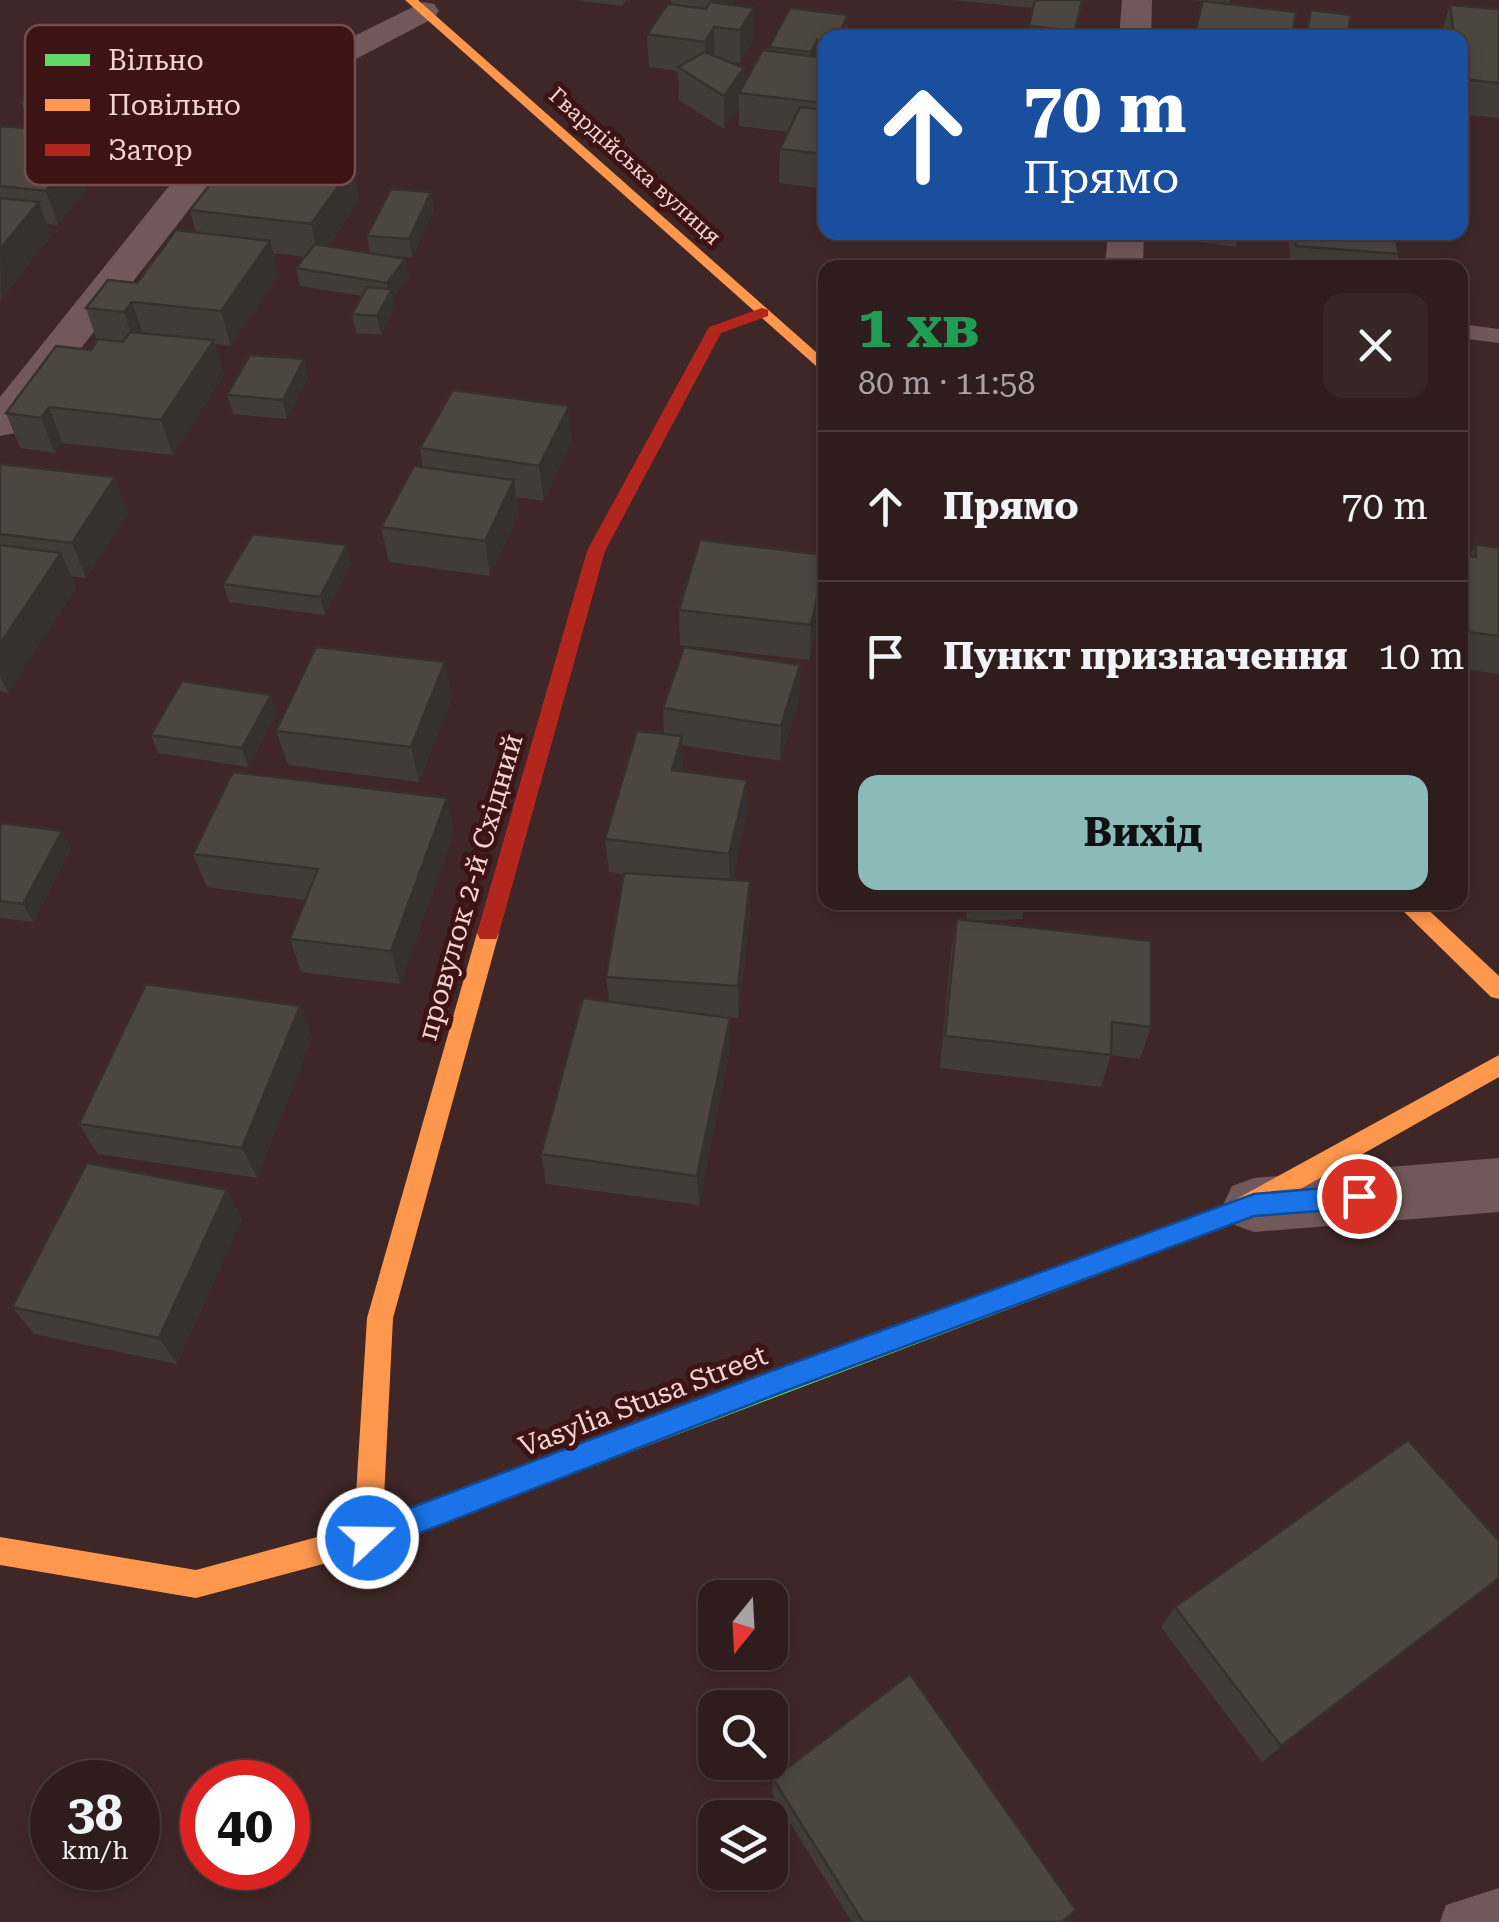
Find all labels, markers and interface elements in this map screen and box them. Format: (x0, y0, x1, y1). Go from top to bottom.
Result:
legend (25, 25, 355, 185)
text: Вільно (108, 44, 204, 77)
text: 70 m (1023, 67, 1187, 149)
icon: ahead (858, 70, 988, 200)
street label: Гвардійська вулиця (544, 82, 726, 250)
text: Повільно (108, 89, 241, 122)
text: Затор (108, 134, 193, 167)
text: Прямо (1023, 151, 1179, 204)
text: 1 хв (858, 291, 980, 362)
button: close (1323, 293, 1428, 398)
text: 80 m · 11:58 (858, 364, 1035, 402)
icon: ahead (858, 479, 913, 534)
text: Прямо (943, 484, 1079, 528)
text: 70 m (1341, 484, 1428, 528)
icon: arrive (858, 629, 913, 684)
text: Пункт призначення (943, 634, 1348, 678)
text: 10 m (1378, 634, 1465, 678)
street label: провулок 2-й Східний (410, 730, 530, 1044)
button: Вихід (858, 775, 1428, 890)
pin (1317, 1154, 1402, 1239)
icon: arrive (1332, 1169, 1387, 1224)
street label: Vasylia Stusa Street (514, 1338, 772, 1464)
position arrow (316, 1486, 420, 1590)
north arrow (698, 1580, 788, 1670)
map controls (698, 1580, 788, 1890)
button: search (698, 1690, 788, 1780)
speed limit sign: 40 (180, 1760, 310, 1890)
text: 38 (67, 1784, 123, 1842)
button: layers (698, 1800, 788, 1890)
text: km/h (62, 1836, 128, 1865)

